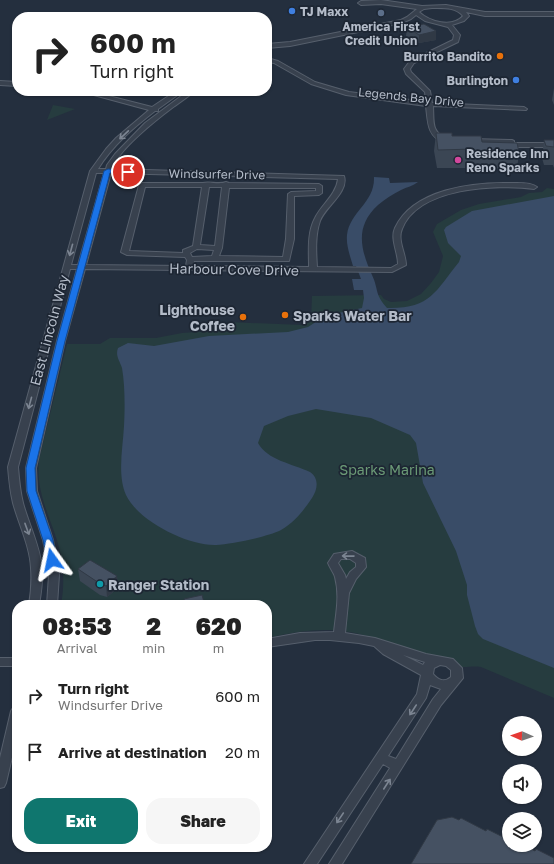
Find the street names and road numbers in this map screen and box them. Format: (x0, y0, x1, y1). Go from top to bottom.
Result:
street label: Legends Bay Drive (357, 84, 465, 110)
street label: Windsurfer Drive (169, 166, 265, 182)
street label: Harbour Cove Drive (169, 259, 299, 279)
street label: East Lincoln Way (26, 273, 72, 387)

